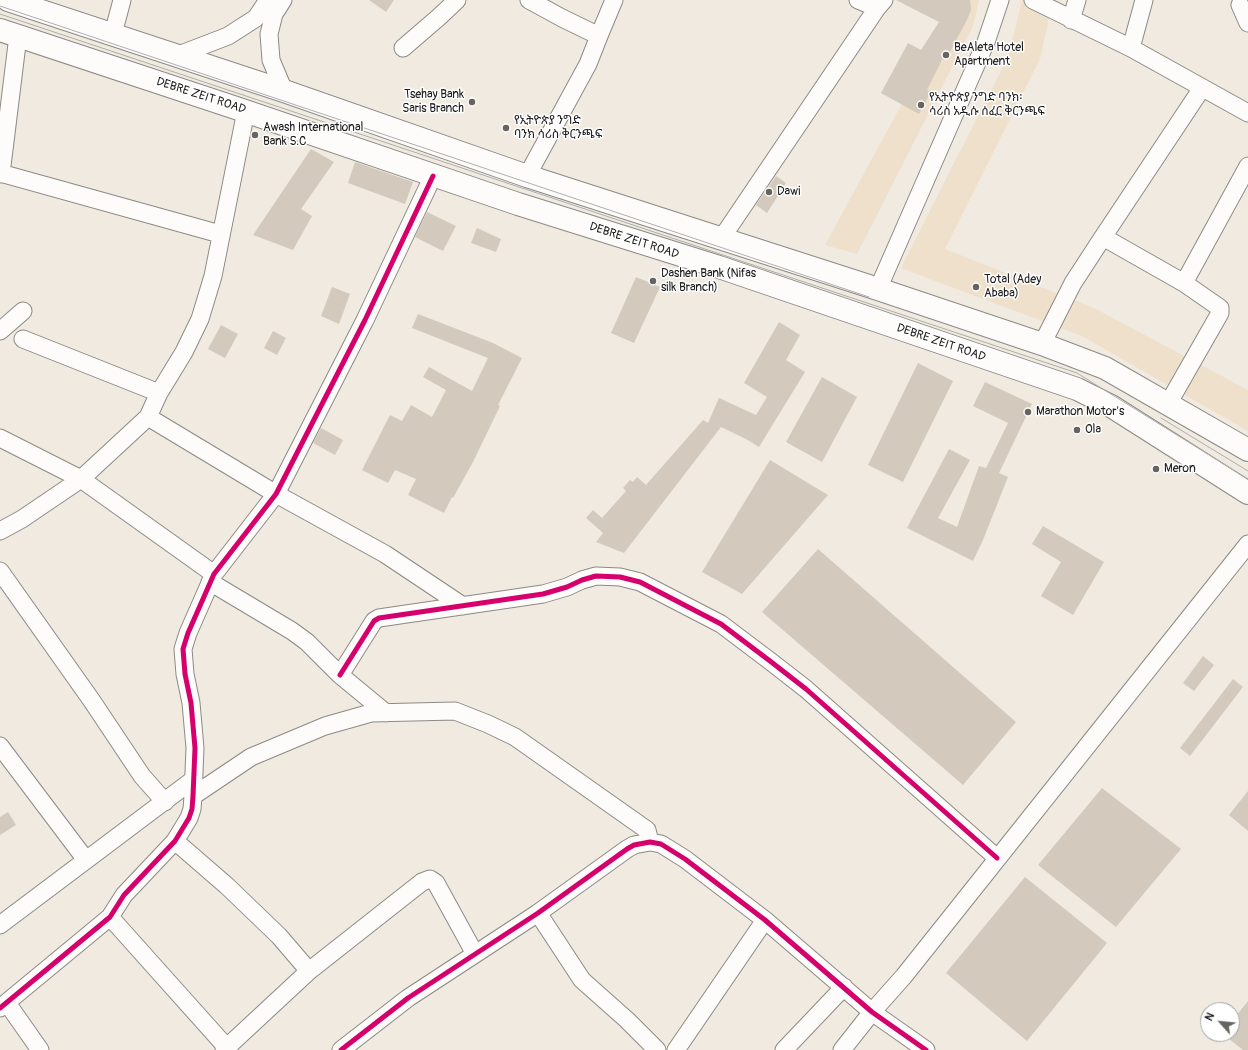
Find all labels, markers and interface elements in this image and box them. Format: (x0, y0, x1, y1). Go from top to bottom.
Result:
place label: BeAleta Hotel Apartment (954, 41, 1024, 69)
marker: BeAleta Hotel Apartment (941, 50, 951, 60)
street label: DEBRE ZEIT ROAD (154, 75, 248, 117)
place label: Tsehay Bank Saris Branch (402, 88, 464, 116)
place label: የኢትዮጵያ ንግድ ባንክ፡ ሳሪስ አዲሱ ሰፈር ቅርንጫፍ (929, 91, 1045, 119)
marker: Tsehay Bank Saris Branch (467, 97, 477, 107)
marker: የኢትዮጵያ ንግድ ባንክ፡ ሳሪስ አዲሱ ሰፈር ቅርንጫፍ (916, 100, 926, 110)
place label: የኢትዮጵያ ንግድ ባንክ ሳሪስ ቅርንጫፍ (514, 114, 602, 142)
place label: Awash International Bank S.C (263, 121, 363, 149)
marker: የኢትዮጵያ ንግድ ባንክ ሳሪስ ቅርንጫፍ (501, 123, 511, 133)
marker: Awash International Bank S.C (250, 130, 260, 140)
place label: Dawi (777, 185, 800, 199)
marker: Dawi (764, 187, 774, 197)
street label: DEBRE ZEIT ROAD (587, 220, 681, 262)
place label: Dashen Bank (Nifas silk Branch) (661, 267, 756, 295)
place label: Total (Adey Ababa) (984, 273, 1041, 301)
marker: Dashen Bank (Nifas silk Branch) (648, 276, 658, 286)
marker: Total (Adey Ababa) (971, 282, 981, 292)
street label: DEBRE ZEIT ROAD (895, 321, 987, 365)
place label: Marathon Motor's (1036, 405, 1124, 419)
marker: Marathon Motor's (1023, 407, 1033, 417)
place label: Ola (1085, 423, 1101, 437)
marker: Ola (1072, 425, 1082, 435)
place label: Meron (1164, 462, 1196, 476)
marker: Meron (1151, 464, 1161, 474)
north arrow (1200, 1002, 1240, 1042)
text: N (1202, 1011, 1217, 1023)

